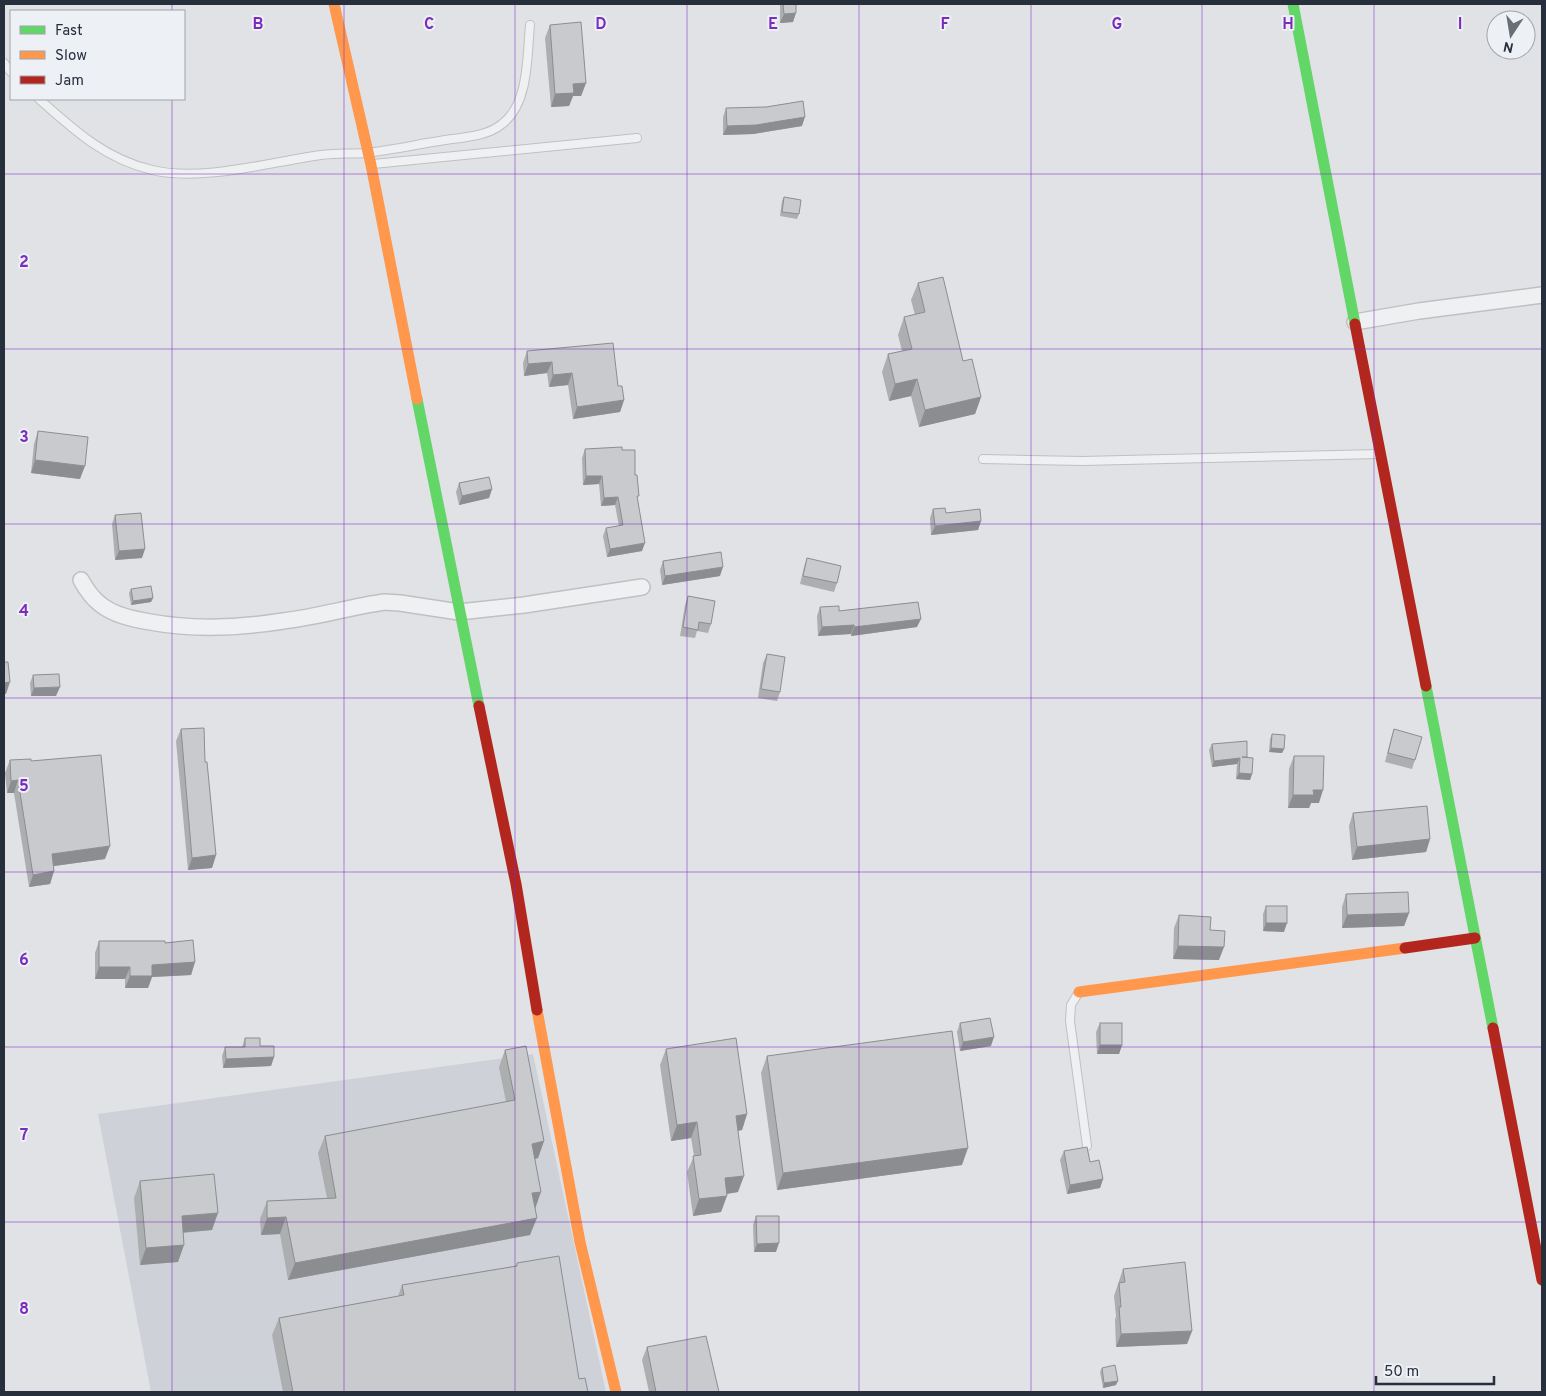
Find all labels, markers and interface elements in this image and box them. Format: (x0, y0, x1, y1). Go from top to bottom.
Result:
legend (10, 10, 185, 100)
north arrow (1486, 10, 1536, 60)
text: B (252, 15, 264, 35)
text: C (424, 15, 434, 35)
text: D (595, 15, 607, 35)
text: E (768, 15, 778, 35)
text: F (940, 15, 950, 35)
text: G (1112, 15, 1122, 35)
text: H (1282, 15, 1294, 35)
text: I (1458, 15, 1462, 35)
text: Fast (55, 22, 83, 41)
text: N (1502, 37, 1515, 56)
text: Slow (55, 47, 87, 66)
text: Jam (55, 72, 84, 91)
text: 2 (19, 253, 29, 273)
text: 3 (19, 428, 29, 448)
text: 4 (19, 602, 29, 622)
text: 5 (19, 777, 29, 797)
text: 6 (19, 951, 29, 971)
text: 7 (20, 1126, 28, 1146)
text: 8 (19, 1300, 29, 1320)
scale bar (1376, 1354, 1494, 1386)
text: 50 m (1384, 1363, 1419, 1382)

